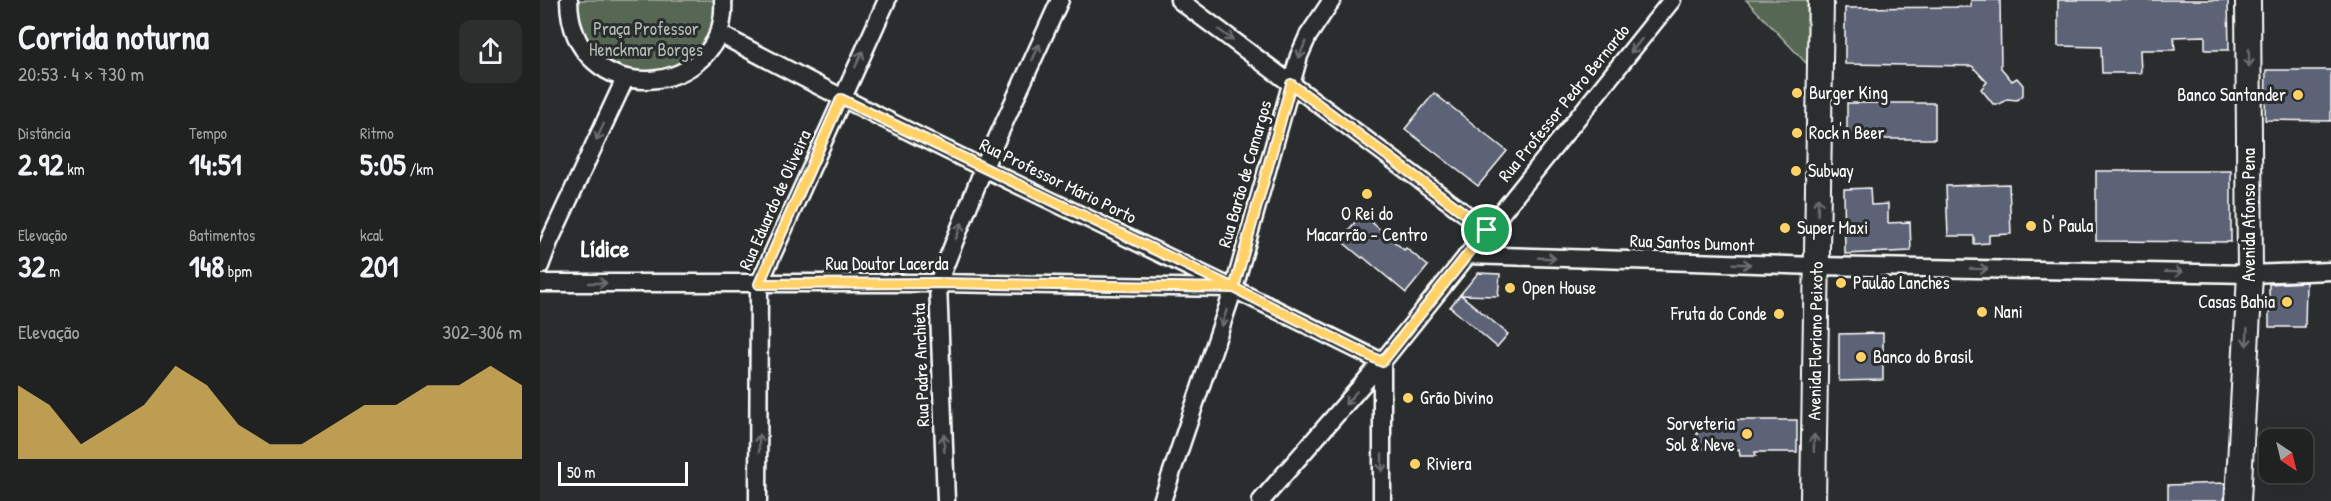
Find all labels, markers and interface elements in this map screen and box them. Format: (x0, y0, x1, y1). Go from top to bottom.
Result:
text: Corrida noturna (18, 15, 209, 59)
park label: Praça Professor Henckmar Borges (589, 16, 703, 62)
street label: Rua Professor Pedro Bernardo (1492, 19, 1635, 187)
button: share (459, 20, 522, 83)
one-way arrow (1217, 29, 1233, 41)
one-way arrow (1629, 38, 1642, 54)
one-way arrow (1296, 40, 1307, 59)
one-way arrow (1031, 43, 1043, 61)
one-way arrow (2243, 48, 2254, 68)
one-way arrow (854, 50, 866, 68)
text: 20:53 · 4 × 730 m (18, 60, 144, 87)
place label: Burger King (1809, 80, 1888, 105)
place label: Banco Santander (2177, 82, 2286, 107)
marker: Burger King (1790, 86, 1804, 100)
marker: Banco Santander (2291, 88, 2305, 102)
street label: Rua Barão de Camargos (1212, 97, 1277, 250)
place label: Rock'n Beer (1809, 120, 1885, 145)
text: Distância (18, 122, 70, 144)
text: Tempo (189, 122, 227, 144)
text: Ritmo (360, 122, 394, 144)
one-way arrow (594, 122, 605, 140)
street label: Rua Eduardo de Oliveira (732, 126, 817, 274)
marker: Rock'n Beer (1790, 126, 1804, 140)
street label: Rua Professor Mário Porto (976, 132, 1141, 229)
text: 2.92 (18, 144, 64, 184)
text: 14:51 (189, 144, 242, 184)
text: 5:05 (360, 144, 406, 184)
street label: Avenida Afonso Pena (2236, 148, 2261, 282)
text: km (64, 158, 85, 180)
text: /km (406, 158, 434, 180)
place label: Subway (1808, 158, 1854, 183)
marker: Subway (1789, 164, 1803, 178)
marker: O Rei do Macarrão - Centro (1360, 187, 1374, 201)
one-way arrow (1812, 196, 1824, 216)
place label: O Rei do Macarrão - Centro (1306, 201, 1428, 247)
pin (1461, 204, 1512, 255)
icon: arrive (1470, 213, 1503, 246)
place label: D' Paula (2043, 213, 2093, 238)
place label: Super Maxi (1797, 215, 1868, 240)
marker: D' Paula (2024, 219, 2038, 233)
marker: Super Maxi (1778, 221, 1792, 235)
one-way arrow (954, 222, 965, 240)
text: Elevação (18, 224, 67, 246)
text: Batimentos (189, 224, 255, 246)
text: kcal (360, 224, 383, 246)
street label: Rua Santos Dumont (1630, 228, 1755, 257)
district label: Lídice (581, 232, 629, 264)
text: 32 (18, 246, 45, 286)
text: 148 (189, 246, 224, 286)
text: 201 (360, 246, 398, 286)
street label: Rua Doutor Lacerda (826, 251, 949, 276)
one-way arrow (1536, 252, 1556, 263)
one-way arrow (1731, 258, 1751, 269)
text: m (45, 260, 60, 282)
text: bpm (224, 260, 252, 282)
street label: Avenida Floriano Peixoto (1801, 261, 1829, 421)
one-way arrow (1968, 263, 1988, 275)
one-way arrow (2163, 267, 2183, 278)
place label: Paulão Lanches (1853, 270, 1950, 295)
place label: Open House (1522, 275, 1596, 300)
marker: Paulão Lanches (1834, 276, 1848, 290)
one-way arrow (588, 277, 608, 289)
marker: Open House (1503, 281, 1517, 295)
place label: Casas Bahia (2198, 289, 2275, 314)
marker: Casas Bahia (2280, 295, 2294, 309)
place label: Nani (1994, 299, 2023, 324)
place label: Fruta do Conde (1670, 301, 1767, 326)
street label: Rua Padre Anchieta (906, 303, 935, 427)
marker: Nani (1975, 305, 1989, 319)
marker: Fruta do Conde (1772, 307, 1786, 321)
one-way arrow (1217, 308, 1228, 327)
text: Elevação (18, 318, 80, 345)
text: 302–306 m (442, 318, 522, 345)
one-way arrow (2241, 327, 2252, 347)
place label: Banco do Brasil (1873, 344, 1973, 369)
marker: Banco do Brasil (1854, 350, 1868, 364)
place label: Grão Divino (1420, 385, 1493, 410)
one-way arrow (1344, 390, 1358, 405)
marker: Grão Divino (1401, 391, 1415, 405)
place label: Sorveteria Sol & Neve (1666, 411, 1735, 457)
marker: Sorveteria Sol & Neve (1740, 427, 1754, 441)
north arrow (2259, 429, 2313, 483)
map controls (2259, 429, 2313, 483)
one-way arrow (753, 433, 765, 453)
one-way arrow (938, 433, 949, 453)
one-way arrow (1808, 433, 1820, 453)
place label: Riviera (1427, 451, 1472, 476)
one-way arrow (1376, 452, 1388, 472)
marker: Riviera (1408, 457, 1422, 471)
scale bar (558, 459, 688, 486)
text: 50 m (567, 461, 596, 483)

